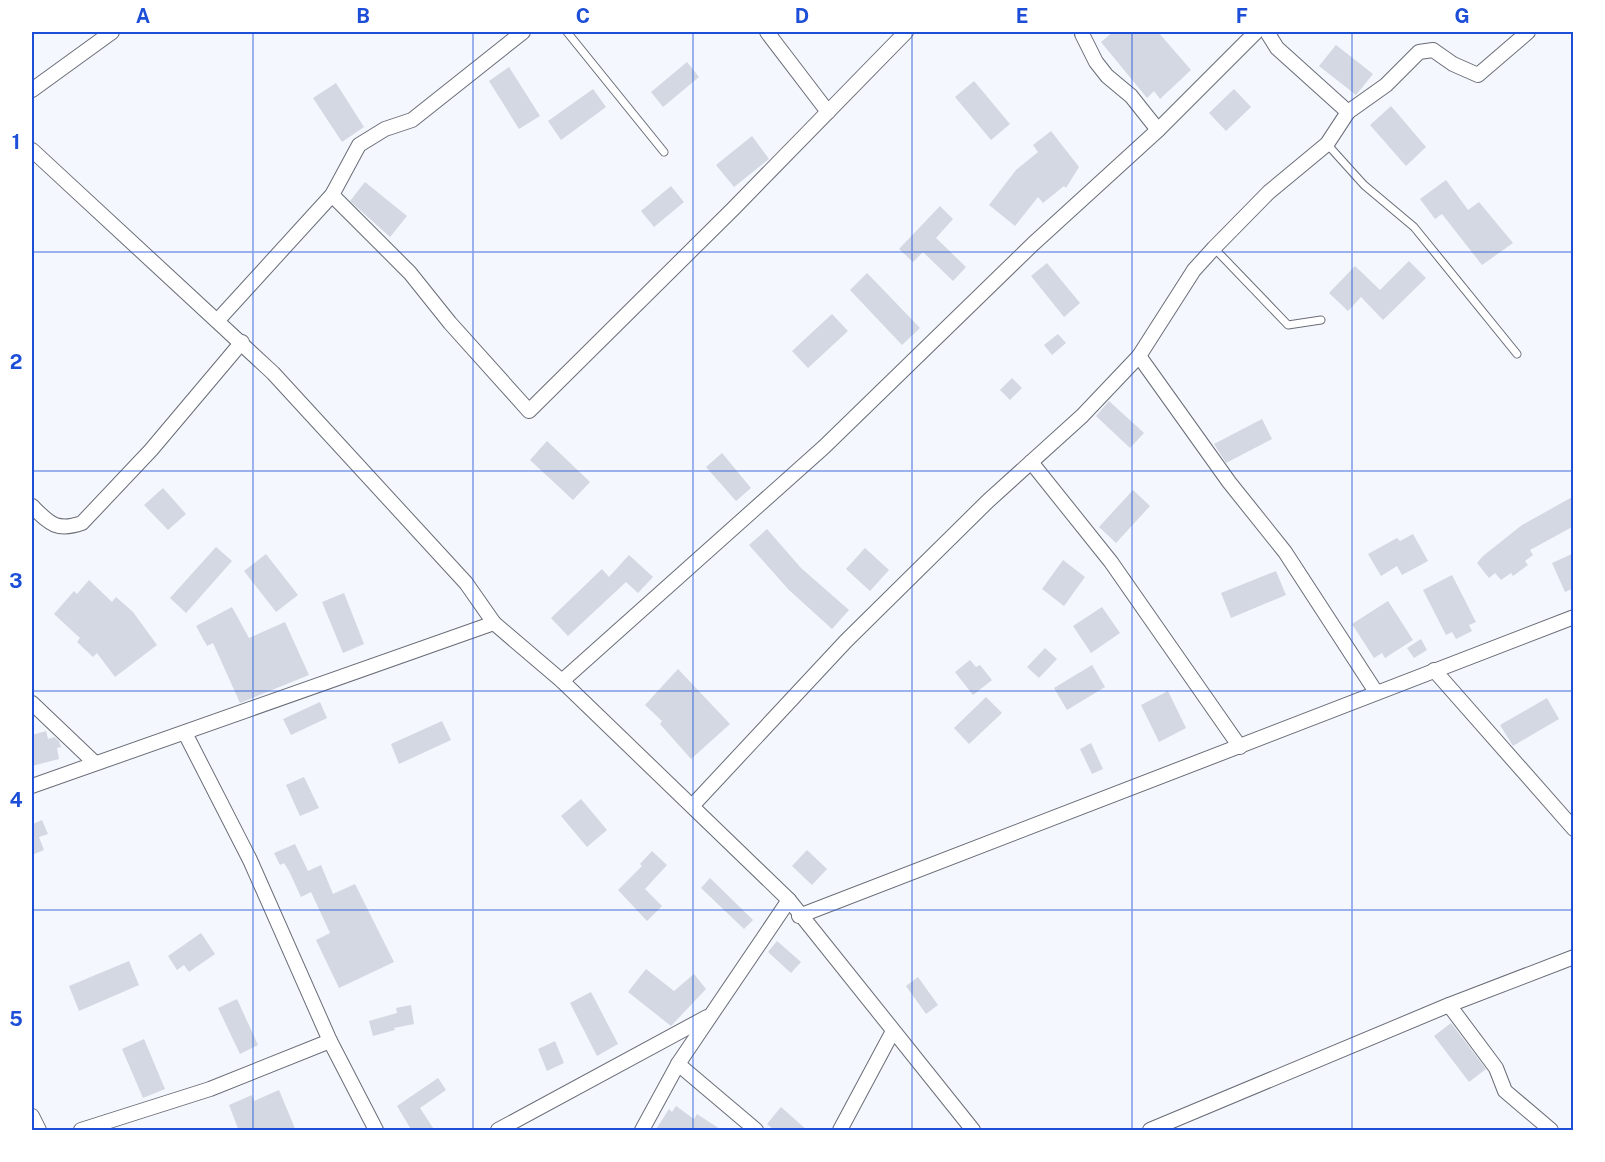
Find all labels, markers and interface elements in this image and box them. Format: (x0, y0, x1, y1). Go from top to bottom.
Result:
text: A (136, 4, 150, 28)
text: B (356, 4, 370, 28)
text: C (576, 4, 590, 28)
text: D (795, 4, 809, 28)
text: E (1016, 4, 1028, 28)
text: F (1236, 4, 1248, 28)
text: G (1454, 4, 1470, 28)
text: 1 (12, 130, 20, 154)
text: 2 (10, 350, 22, 374)
text: 3 (9, 569, 23, 593)
text: 4 (9, 788, 23, 812)
text: 5 (9, 1007, 23, 1031)

